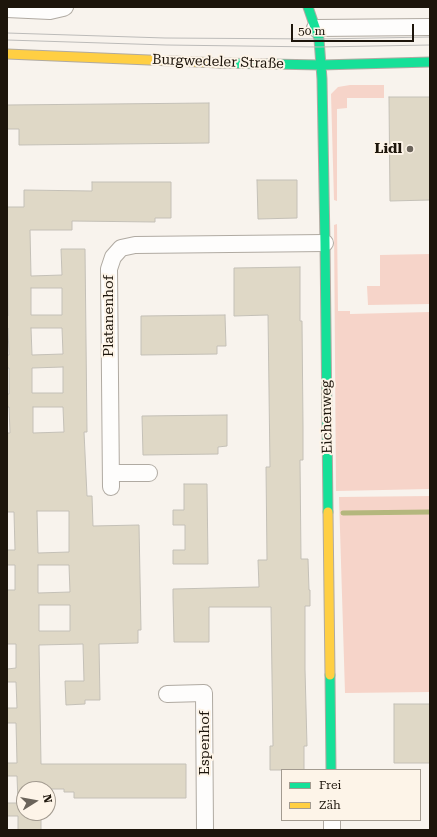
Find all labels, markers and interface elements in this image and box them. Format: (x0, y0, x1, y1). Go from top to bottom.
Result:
scale bar (293, 16, 416, 42)
text: 50 m (298, 24, 325, 38)
street label: Burgwedeler Straße (152, 51, 284, 73)
place label: Lidl (374, 141, 402, 157)
marker: Lidl (405, 144, 415, 154)
street label: Platanenhof (101, 275, 117, 357)
street label: Eichenweg (318, 380, 336, 454)
street label: Espenhof (197, 711, 213, 775)
legend (281, 769, 421, 821)
text: Frei (319, 778, 341, 792)
north arrow (16, 781, 56, 821)
text: N (40, 793, 54, 804)
text: Zäh (319, 798, 341, 812)

